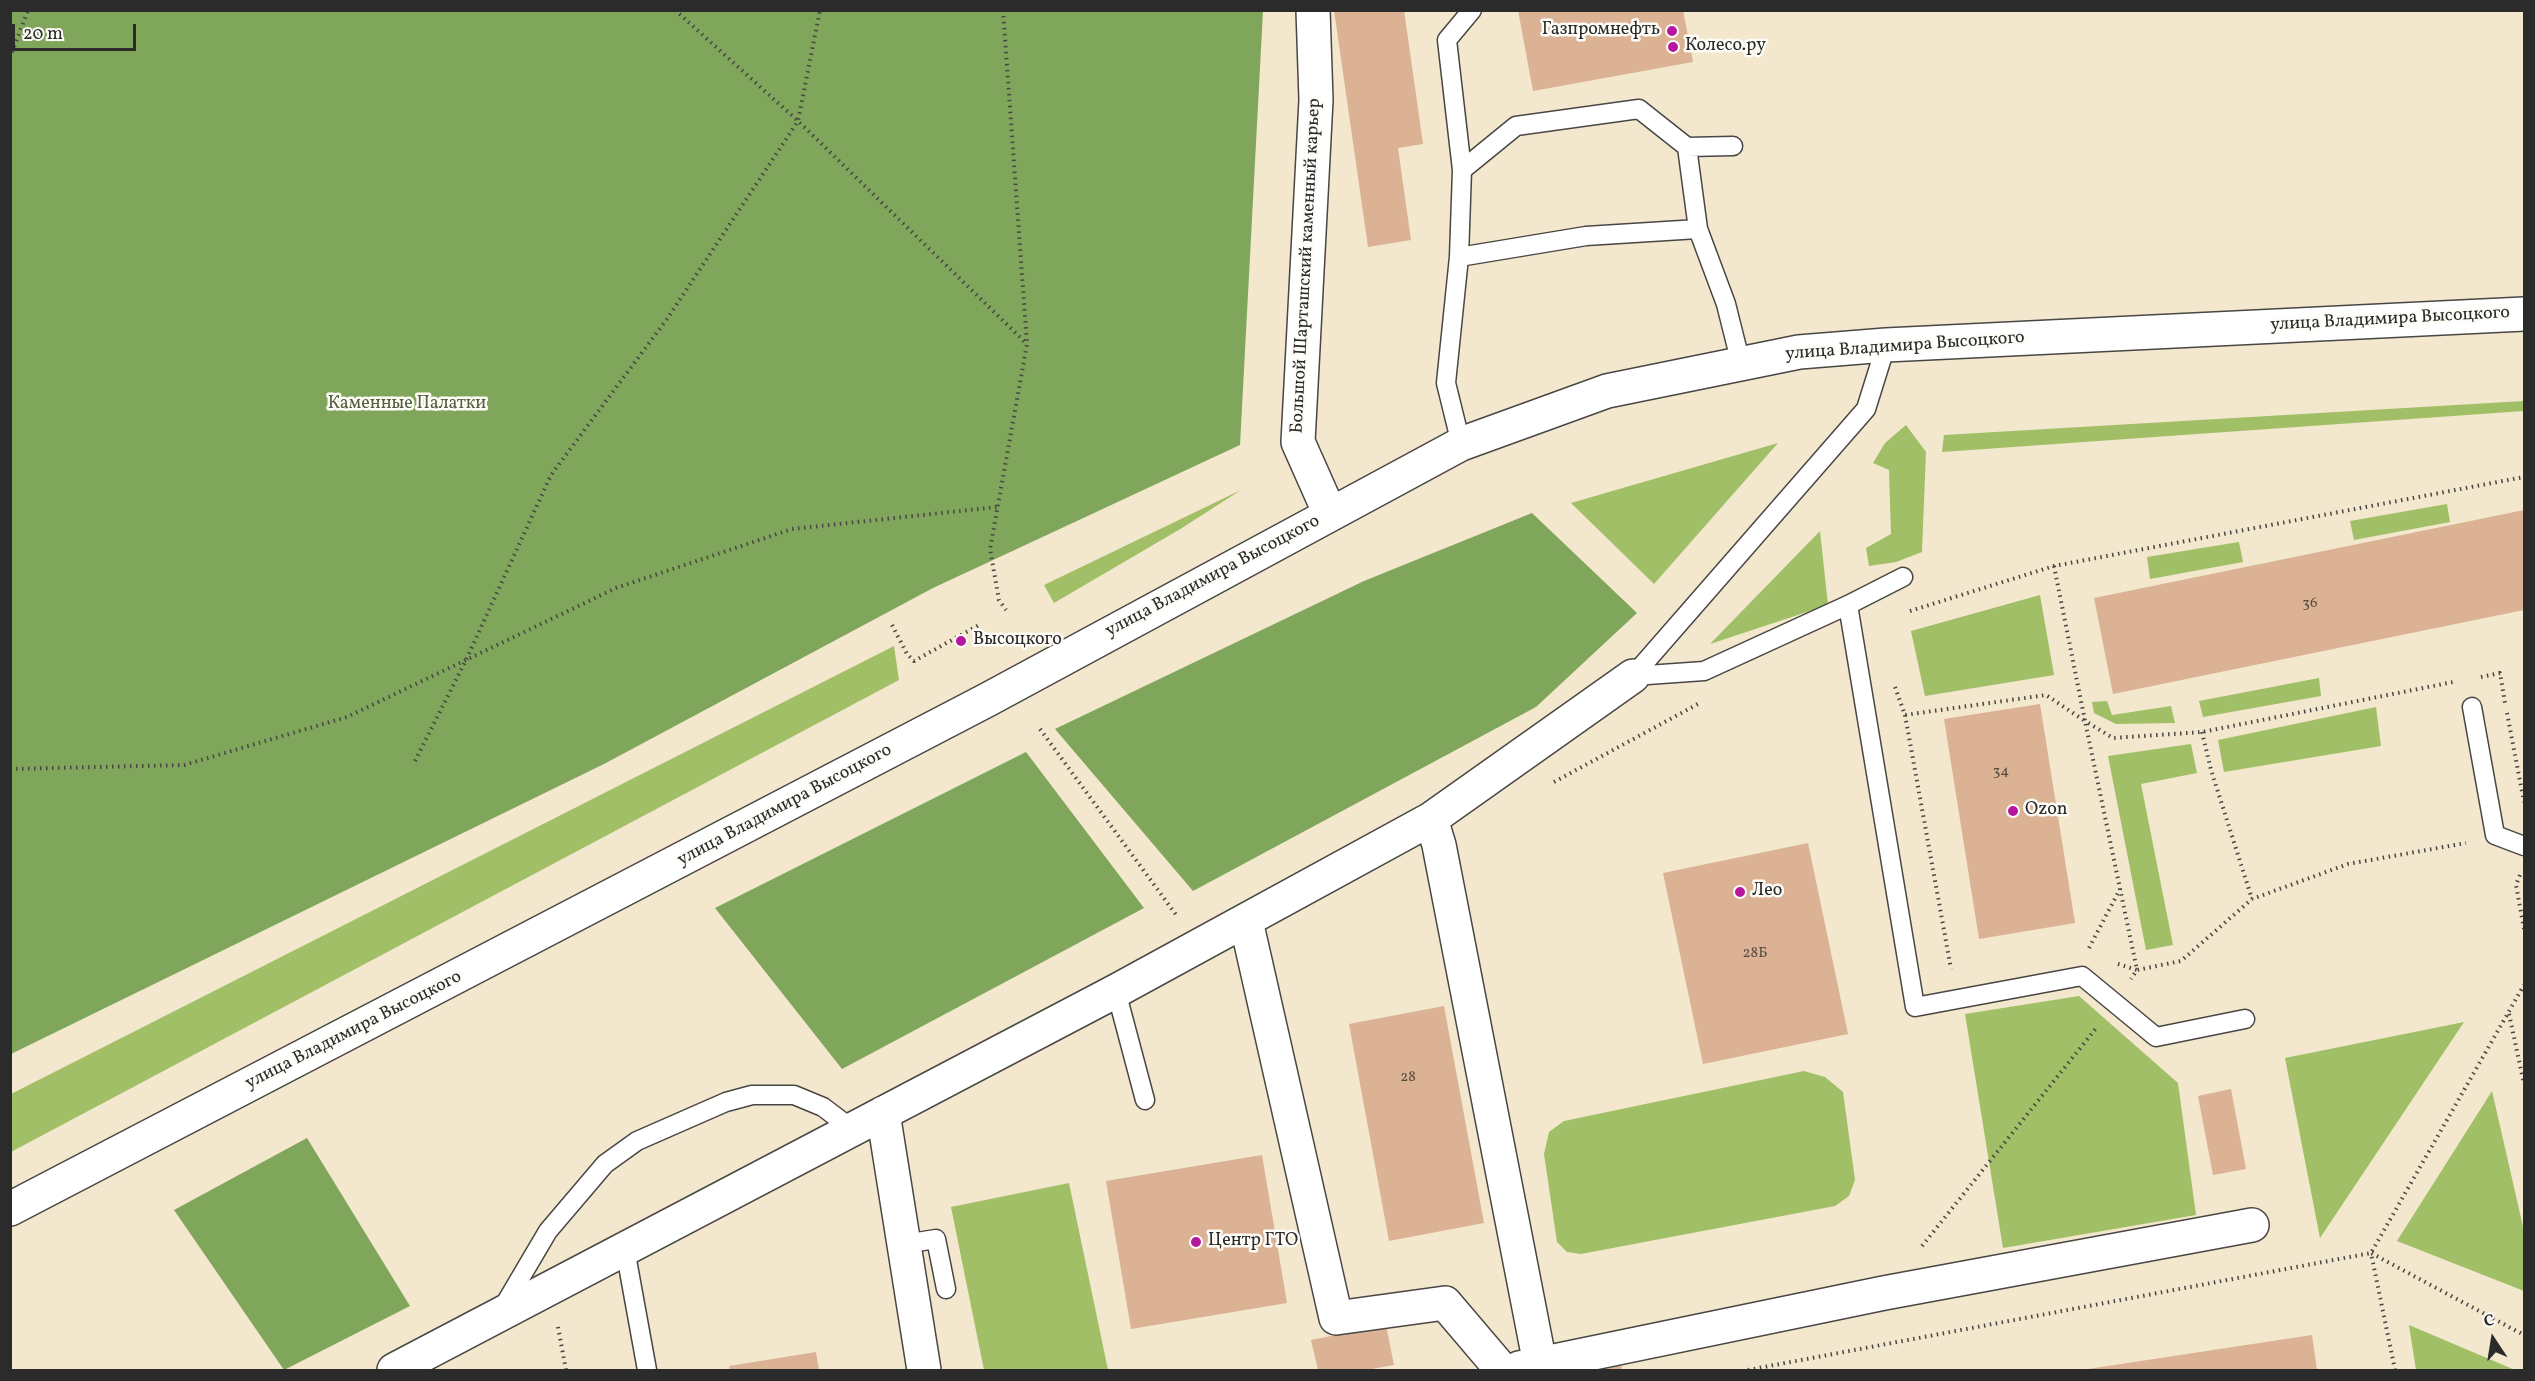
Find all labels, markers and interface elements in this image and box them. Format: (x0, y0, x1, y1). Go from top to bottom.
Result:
scale bar (15, 12, 140, 50)
place label: Газпромнефть (1542, 20, 1660, 42)
text: 20 m (23, 22, 63, 47)
marker: Газпромнефть (1665, 24, 1679, 38)
place label: Колесо.ру (1685, 36, 1766, 58)
marker: Колесо.ру (1666, 40, 1680, 54)
street label: Большой Шарташский каменный карьер (1287, 98, 1327, 434)
street label: улица Владимира Высоцкого (2270, 303, 2510, 337)
street label: улица Владимира Высоцкого (1785, 328, 2025, 366)
park label: Каменные Палатки (328, 394, 486, 416)
street label: улица Владимира Высоцкого (1102, 511, 1324, 643)
house number: 36 (2302, 595, 2318, 613)
place label: Высоцкого (973, 630, 1062, 652)
marker: Высоцкого (954, 634, 968, 648)
street label: улица Владимира Высоцкого (674, 740, 896, 872)
house number: 34 (1993, 763, 2009, 781)
place label: Ozon (2025, 800, 2067, 822)
marker: Ozon (2006, 804, 2020, 818)
place label: Лео (1752, 881, 1782, 903)
marker: Лео (1733, 885, 1747, 899)
house number: 28Б (1743, 945, 1767, 963)
street label: улица Владимира Высоцкого (242, 967, 466, 1095)
house number: 28 (1400, 1069, 1416, 1087)
place label: Центр ГТО (1208, 1231, 1298, 1253)
marker: Центр ГТО (1189, 1235, 1203, 1249)
north arrow (2463, 1309, 2523, 1369)
text: С (2482, 1310, 2497, 1333)

